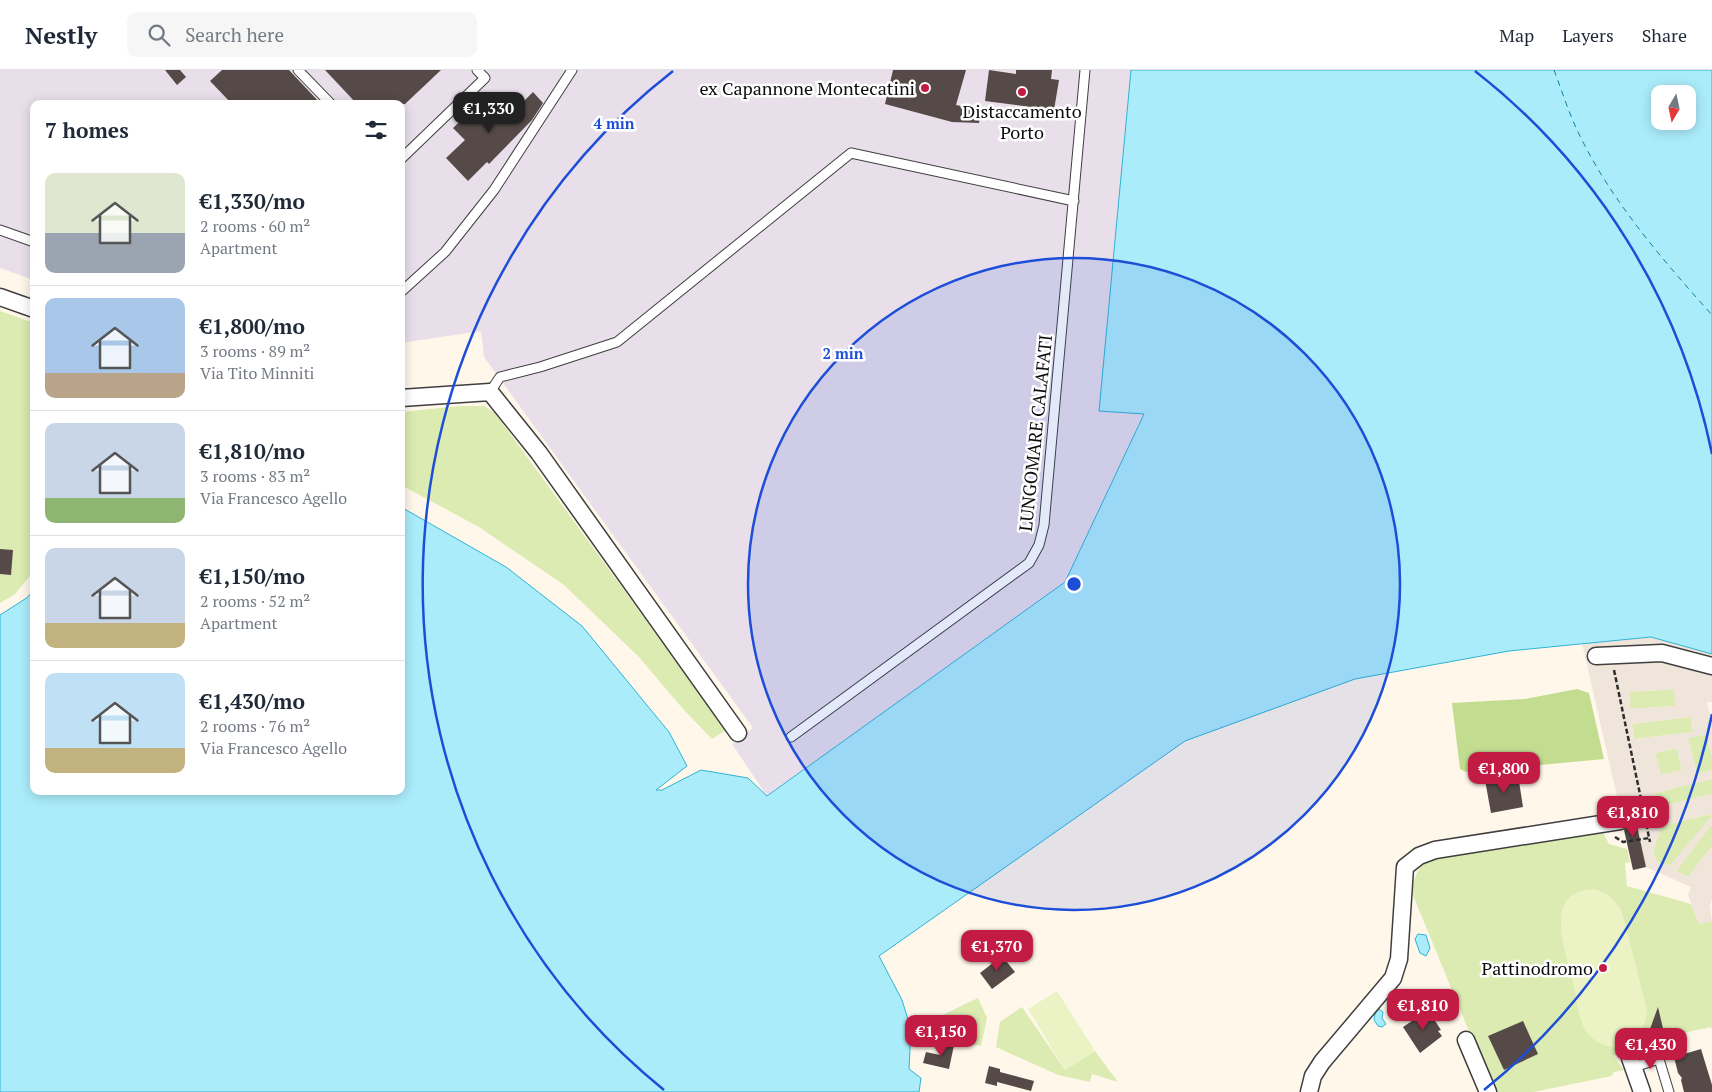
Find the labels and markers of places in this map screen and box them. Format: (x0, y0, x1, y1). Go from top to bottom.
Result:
place label: ex Capannone Montecatini (699, 76, 915, 100)
marker: ex Capannone Montecatini (919, 82, 931, 94)
marker: Distaccamento Porto (1016, 86, 1028, 98)
pin: €1,330 (448, 92, 530, 134)
place label: Distaccamento Porto (962, 99, 1082, 144)
centre of rings (1065, 575, 1083, 593)
pin: €1,800 (1463, 752, 1545, 794)
pin: €1,810 (1592, 796, 1674, 838)
pin: €1,370 (956, 930, 1038, 972)
place label: Pattinodromo (1481, 956, 1593, 980)
marker: Pattinodromo (1597, 962, 1609, 974)
pin: €1,810 (1382, 988, 1464, 1031)
pin: €1,150 (900, 1014, 982, 1057)
pin: €1,430 (1610, 1028, 1692, 1070)

